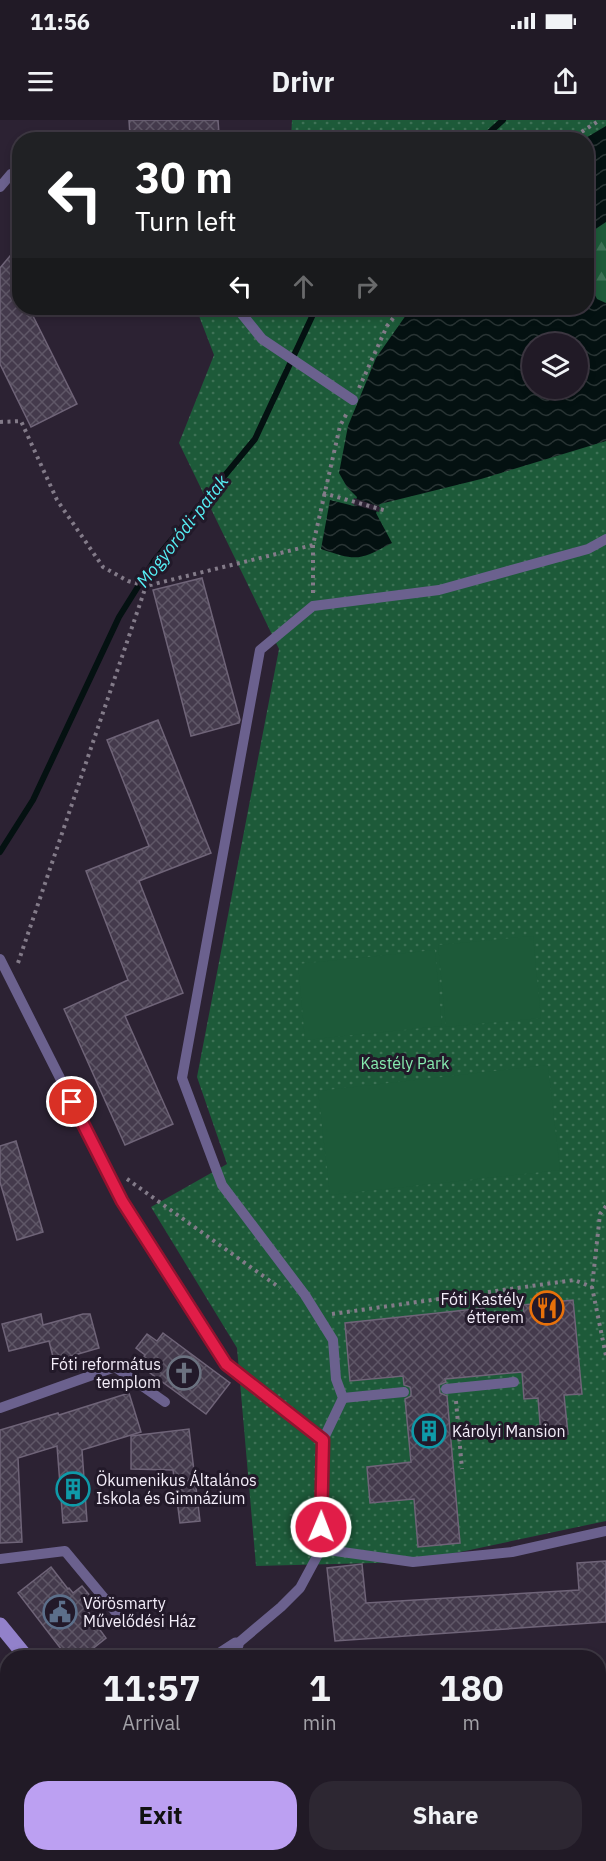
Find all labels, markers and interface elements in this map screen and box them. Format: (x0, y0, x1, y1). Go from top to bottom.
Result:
text: 11:56 (30, 7, 90, 36)
text: Drivr (272, 64, 334, 99)
icon: menu (24, 65, 57, 98)
icon: share (549, 65, 582, 98)
text: 30 m (135, 150, 233, 205)
icon: left (36, 156, 114, 234)
text: Turn left (135, 203, 236, 238)
icon: left (224, 270, 257, 303)
icon: ahead (287, 270, 320, 303)
icon: right (350, 270, 383, 303)
map controls (522, 333, 588, 399)
button: layers (522, 333, 588, 399)
water label: Mogyoródi-patak (131, 470, 233, 592)
park label: Kastély Park (361, 1053, 450, 1073)
pin (46, 1076, 97, 1127)
icon: arrive (55, 1085, 88, 1118)
place label: Fóti Kastély étterem (440, 1289, 524, 1327)
restaurant icon: Fóti Kastély étterem (529, 1290, 565, 1326)
place label: Fóti református templom (51, 1354, 161, 1392)
church icon: Fóti református templom (166, 1355, 202, 1391)
building icon: Károlyi Mansion (411, 1413, 447, 1449)
place label: Károlyi Mansion (452, 1421, 566, 1441)
place label: Ökumenikus Általános Iskola és Gimnázium (96, 1469, 257, 1508)
building icon: Ökumenikus Általános Iskola és Gimnázium (55, 1471, 91, 1507)
position arrow (289, 1495, 353, 1559)
place label: Vörösmarty Művelődési Ház (83, 1593, 196, 1631)
public building icon: Vörösmarty Művelődési Ház (42, 1594, 78, 1630)
text: 11:57 (102, 1664, 201, 1711)
text: 1 (309, 1664, 331, 1711)
text: 180 (439, 1664, 504, 1711)
text: Arrival (122, 1709, 181, 1736)
text: min (303, 1709, 337, 1736)
text: m (463, 1709, 480, 1736)
button: Exit (24, 1781, 297, 1850)
button: Share (309, 1781, 582, 1850)

